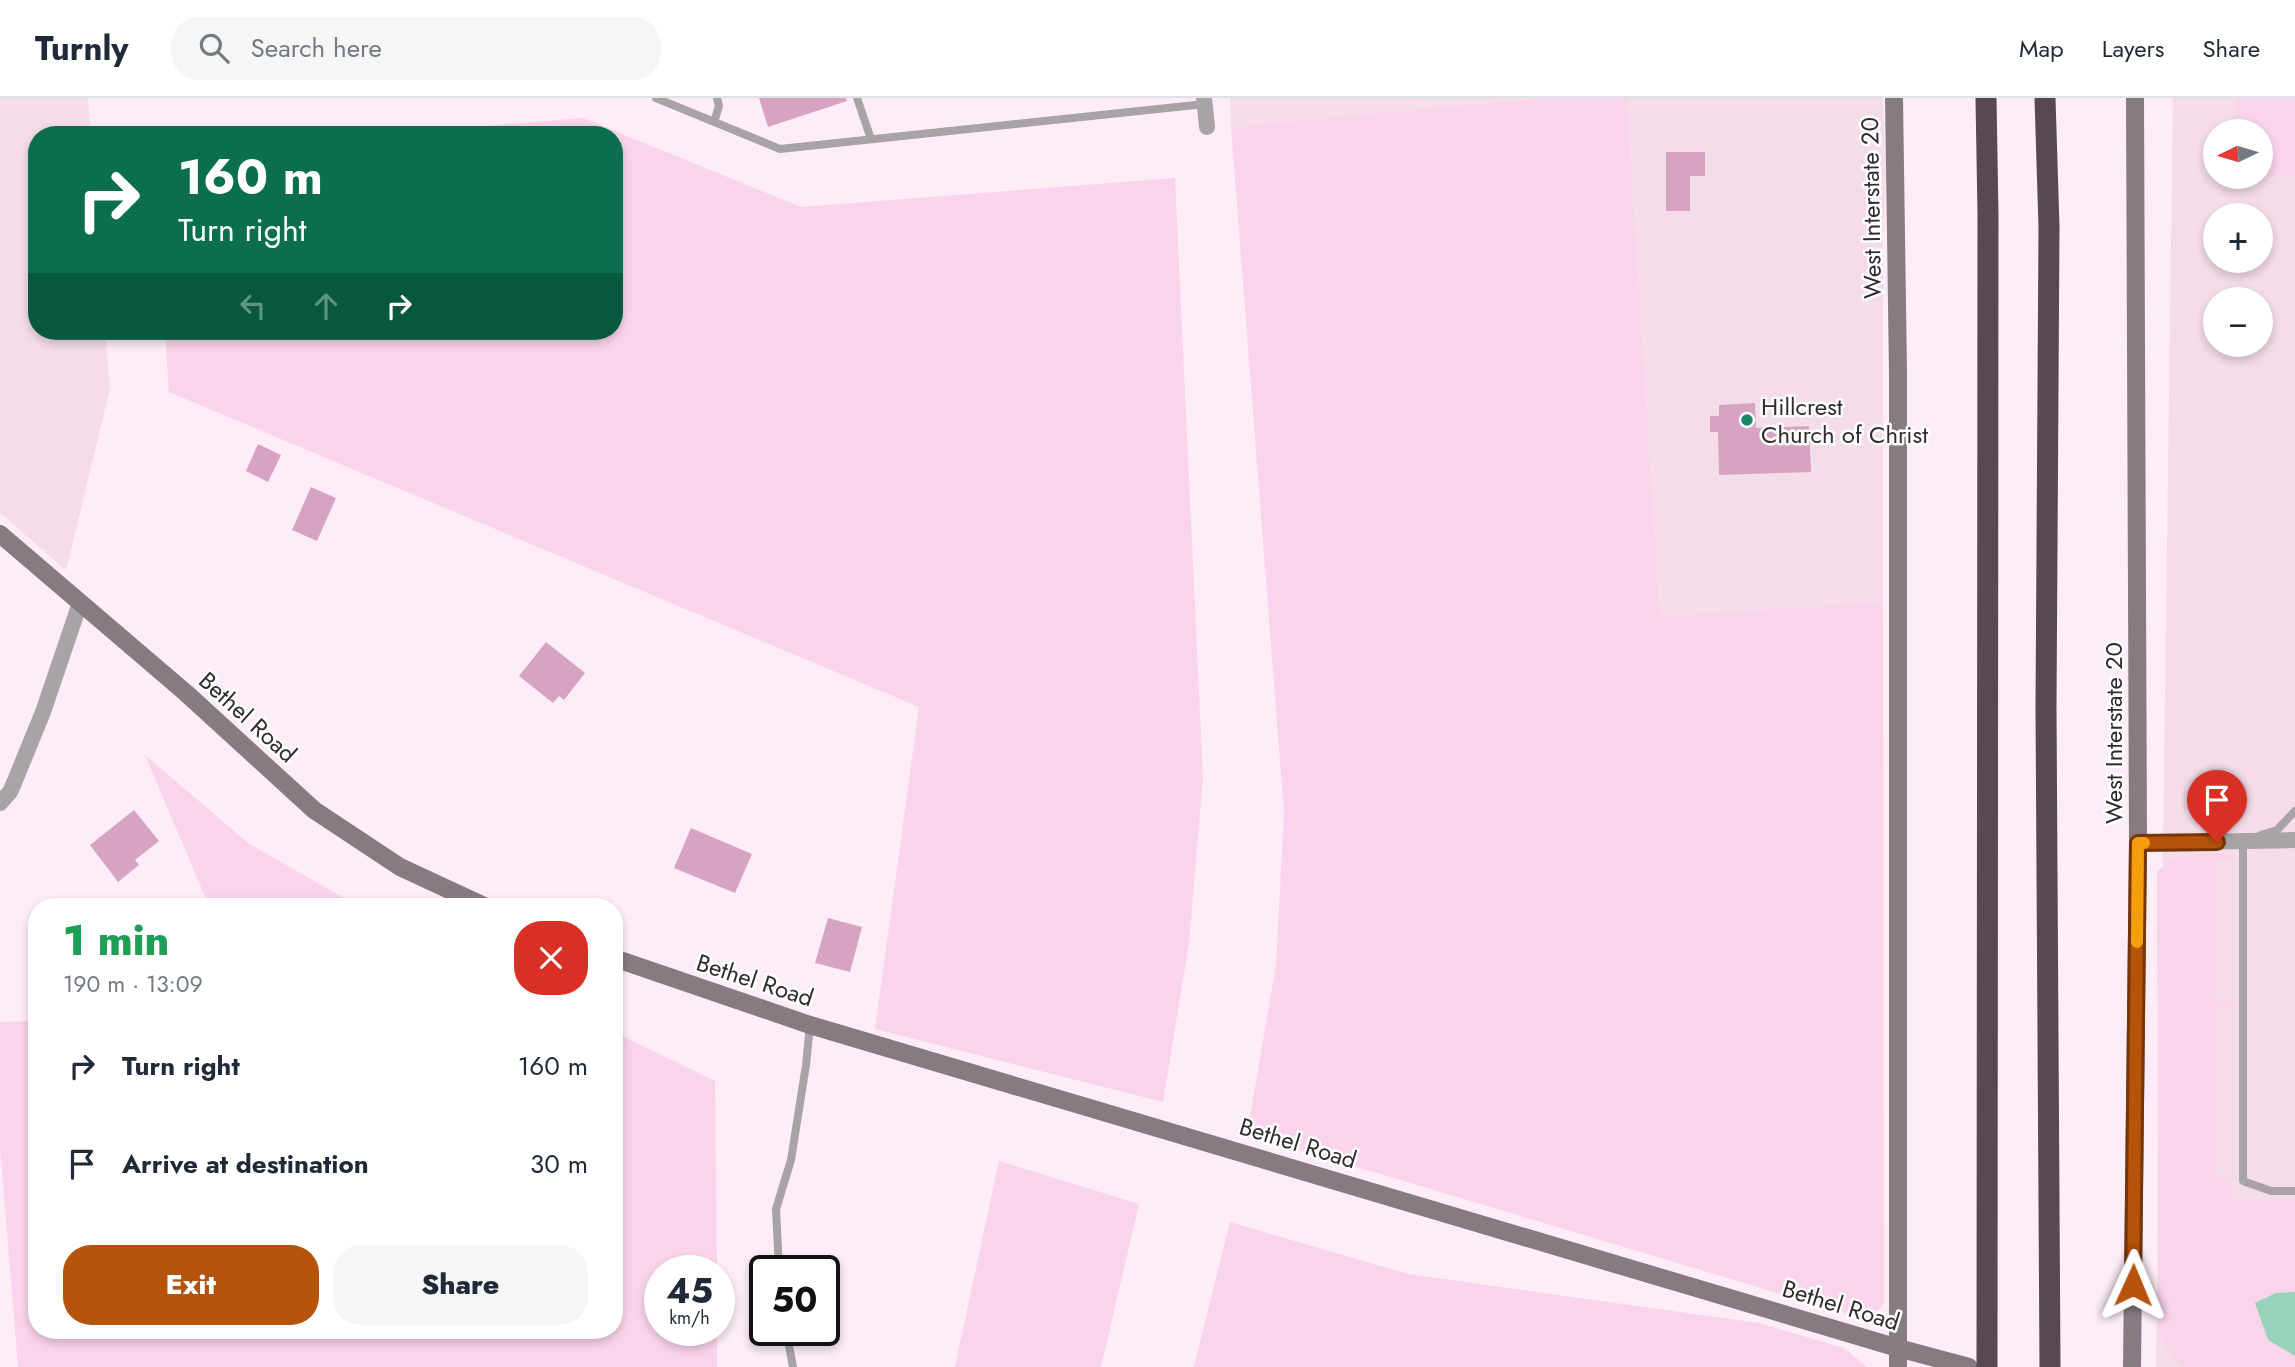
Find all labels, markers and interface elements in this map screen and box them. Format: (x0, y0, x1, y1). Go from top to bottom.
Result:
search box (171, 17, 661, 80)
text: Turnly (35, 25, 129, 72)
icon: search (195, 29, 233, 67)
text: Search here (251, 29, 382, 67)
text: Map (2019, 31, 2064, 66)
text: Layers (2102, 31, 2164, 66)
text: Share (2202, 31, 2260, 66)
street label: West Interstate 20 (1852, 117, 1890, 299)
north arrow (2203, 119, 2273, 189)
map controls (2203, 119, 2273, 357)
text: 160 m (178, 142, 323, 212)
icon: right (63, 154, 154, 245)
button: + (2203, 203, 2273, 273)
text: Turn right (178, 207, 307, 253)
icon: left (234, 287, 272, 325)
icon: ahead (307, 287, 345, 325)
icon: right (380, 287, 418, 325)
button: − (2203, 287, 2273, 357)
place label: Hillcrest Church of Christ (1761, 389, 1928, 452)
marker: Hillcrest Church of Christ (1739, 412, 1755, 428)
street label: West Interstate 20 (2096, 642, 2131, 824)
street label: Bethel Road (191, 664, 305, 770)
pin (2187, 770, 2247, 842)
icon: arrive (2198, 781, 2236, 819)
text: 1 min (63, 910, 169, 971)
button: close (514, 921, 588, 995)
street label: Bethel Road (692, 945, 818, 1015)
text: 190 m · 13:09 (63, 967, 203, 1001)
icon: right (63, 1047, 101, 1085)
text: Turn right (122, 1047, 240, 1085)
text: 160 m (518, 1047, 588, 1085)
street label: Bethel Road (1235, 1109, 1361, 1177)
icon: arrive (63, 1145, 101, 1183)
text: Arrive at destination (122, 1145, 369, 1183)
text: 30 m (530, 1145, 588, 1183)
button: Exit (63, 1245, 319, 1325)
button: Share (333, 1245, 588, 1325)
position arrow (2096, 1248, 2170, 1322)
speed limit sign: 50 (749, 1255, 840, 1346)
text: 45 (666, 1266, 713, 1316)
street label: Bethel Road (1778, 1271, 1904, 1339)
text: km/h (669, 1305, 710, 1331)

